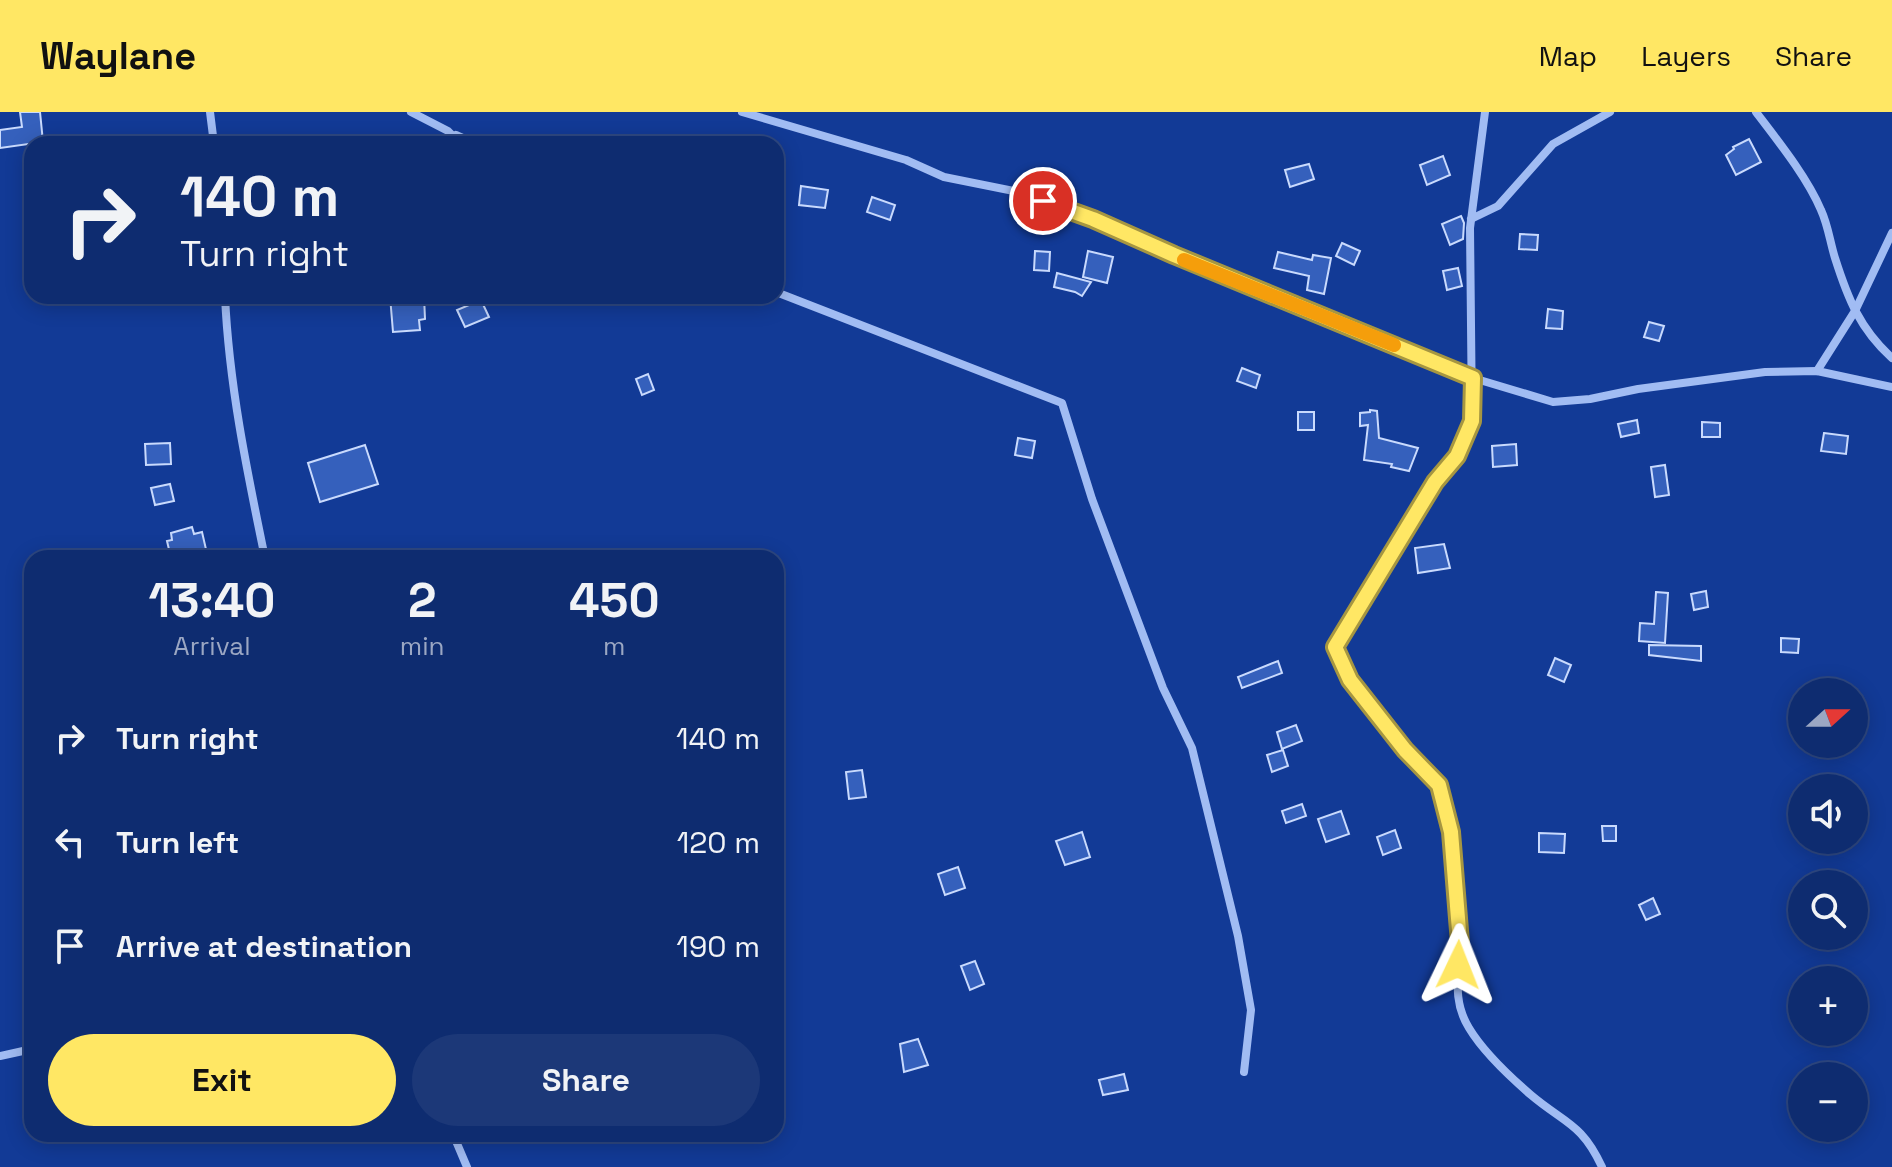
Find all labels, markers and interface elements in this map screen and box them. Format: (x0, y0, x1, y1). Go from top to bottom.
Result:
text: Waylane (40, 32, 196, 80)
text: Map (1539, 38, 1597, 74)
text: Layers (1641, 38, 1731, 74)
text: Share (1775, 38, 1852, 74)
text: 140 m (180, 161, 339, 232)
pin (1009, 167, 1077, 235)
icon: right (48, 168, 152, 272)
icon: arrive (1021, 179, 1065, 223)
text: Turn right (180, 231, 349, 277)
text: 13:40 (149, 570, 275, 631)
text: 2 (408, 570, 436, 631)
text: 450 (569, 570, 659, 631)
text: Arrival (173, 629, 251, 663)
text: min (400, 629, 445, 663)
text: m (603, 629, 625, 663)
north arrow (1788, 678, 1868, 758)
map controls (1788, 678, 1868, 1142)
icon: right (48, 716, 92, 760)
text: Turn right (116, 719, 259, 758)
text: 140 m (676, 719, 760, 758)
button: sound (1788, 774, 1868, 854)
icon: left (48, 820, 92, 864)
text: Turn left (116, 823, 239, 862)
text: 120 m (677, 823, 760, 862)
button: search (1788, 870, 1868, 950)
position arrow (1416, 923, 1500, 1007)
icon: arrive (48, 924, 92, 968)
text: Arrive at destination (116, 927, 412, 966)
text: 190 m (676, 927, 760, 966)
button: + (1788, 966, 1868, 1046)
button: Exit (48, 1034, 396, 1126)
button: Share (412, 1034, 760, 1126)
button: − (1788, 1062, 1868, 1142)

